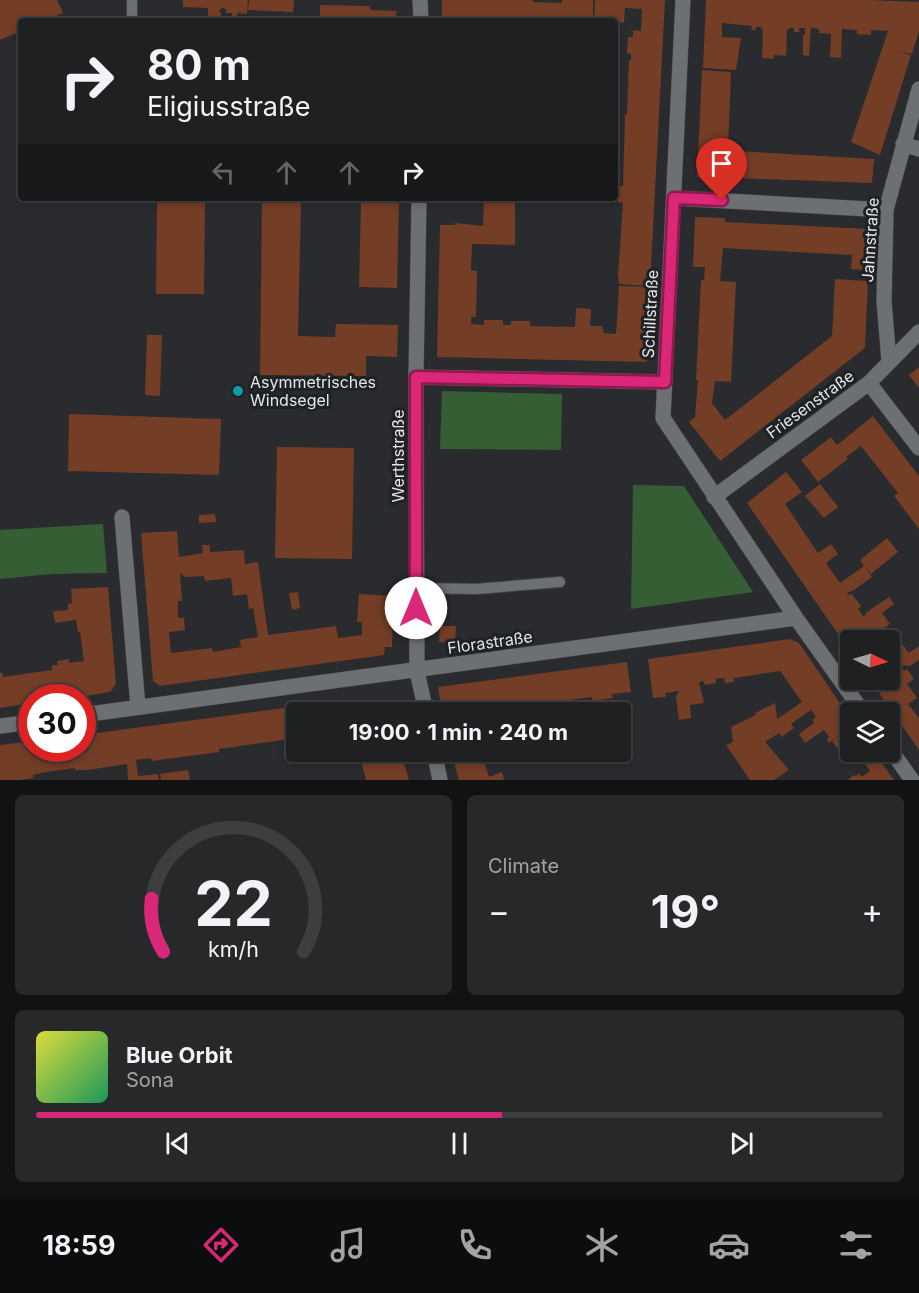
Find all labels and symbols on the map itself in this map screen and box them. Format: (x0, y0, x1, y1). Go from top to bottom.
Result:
pin (696, 138, 747, 200)
street label: Jahnstraße (857, 197, 883, 283)
street label: Schillstraße (638, 269, 662, 359)
street label: Friesenstraße (762, 365, 858, 443)
place label: Asymmetrisches Windsegel (250, 372, 376, 410)
marker: Asymmetrisches Windsegel (231, 384, 245, 398)
street label: Werthstraße (388, 409, 408, 503)
position arrow (384, 576, 448, 640)
street label: Florastraße (446, 626, 534, 658)
north arrow (840, 630, 900, 690)
speed limit sign: 30 (18, 684, 96, 762)

